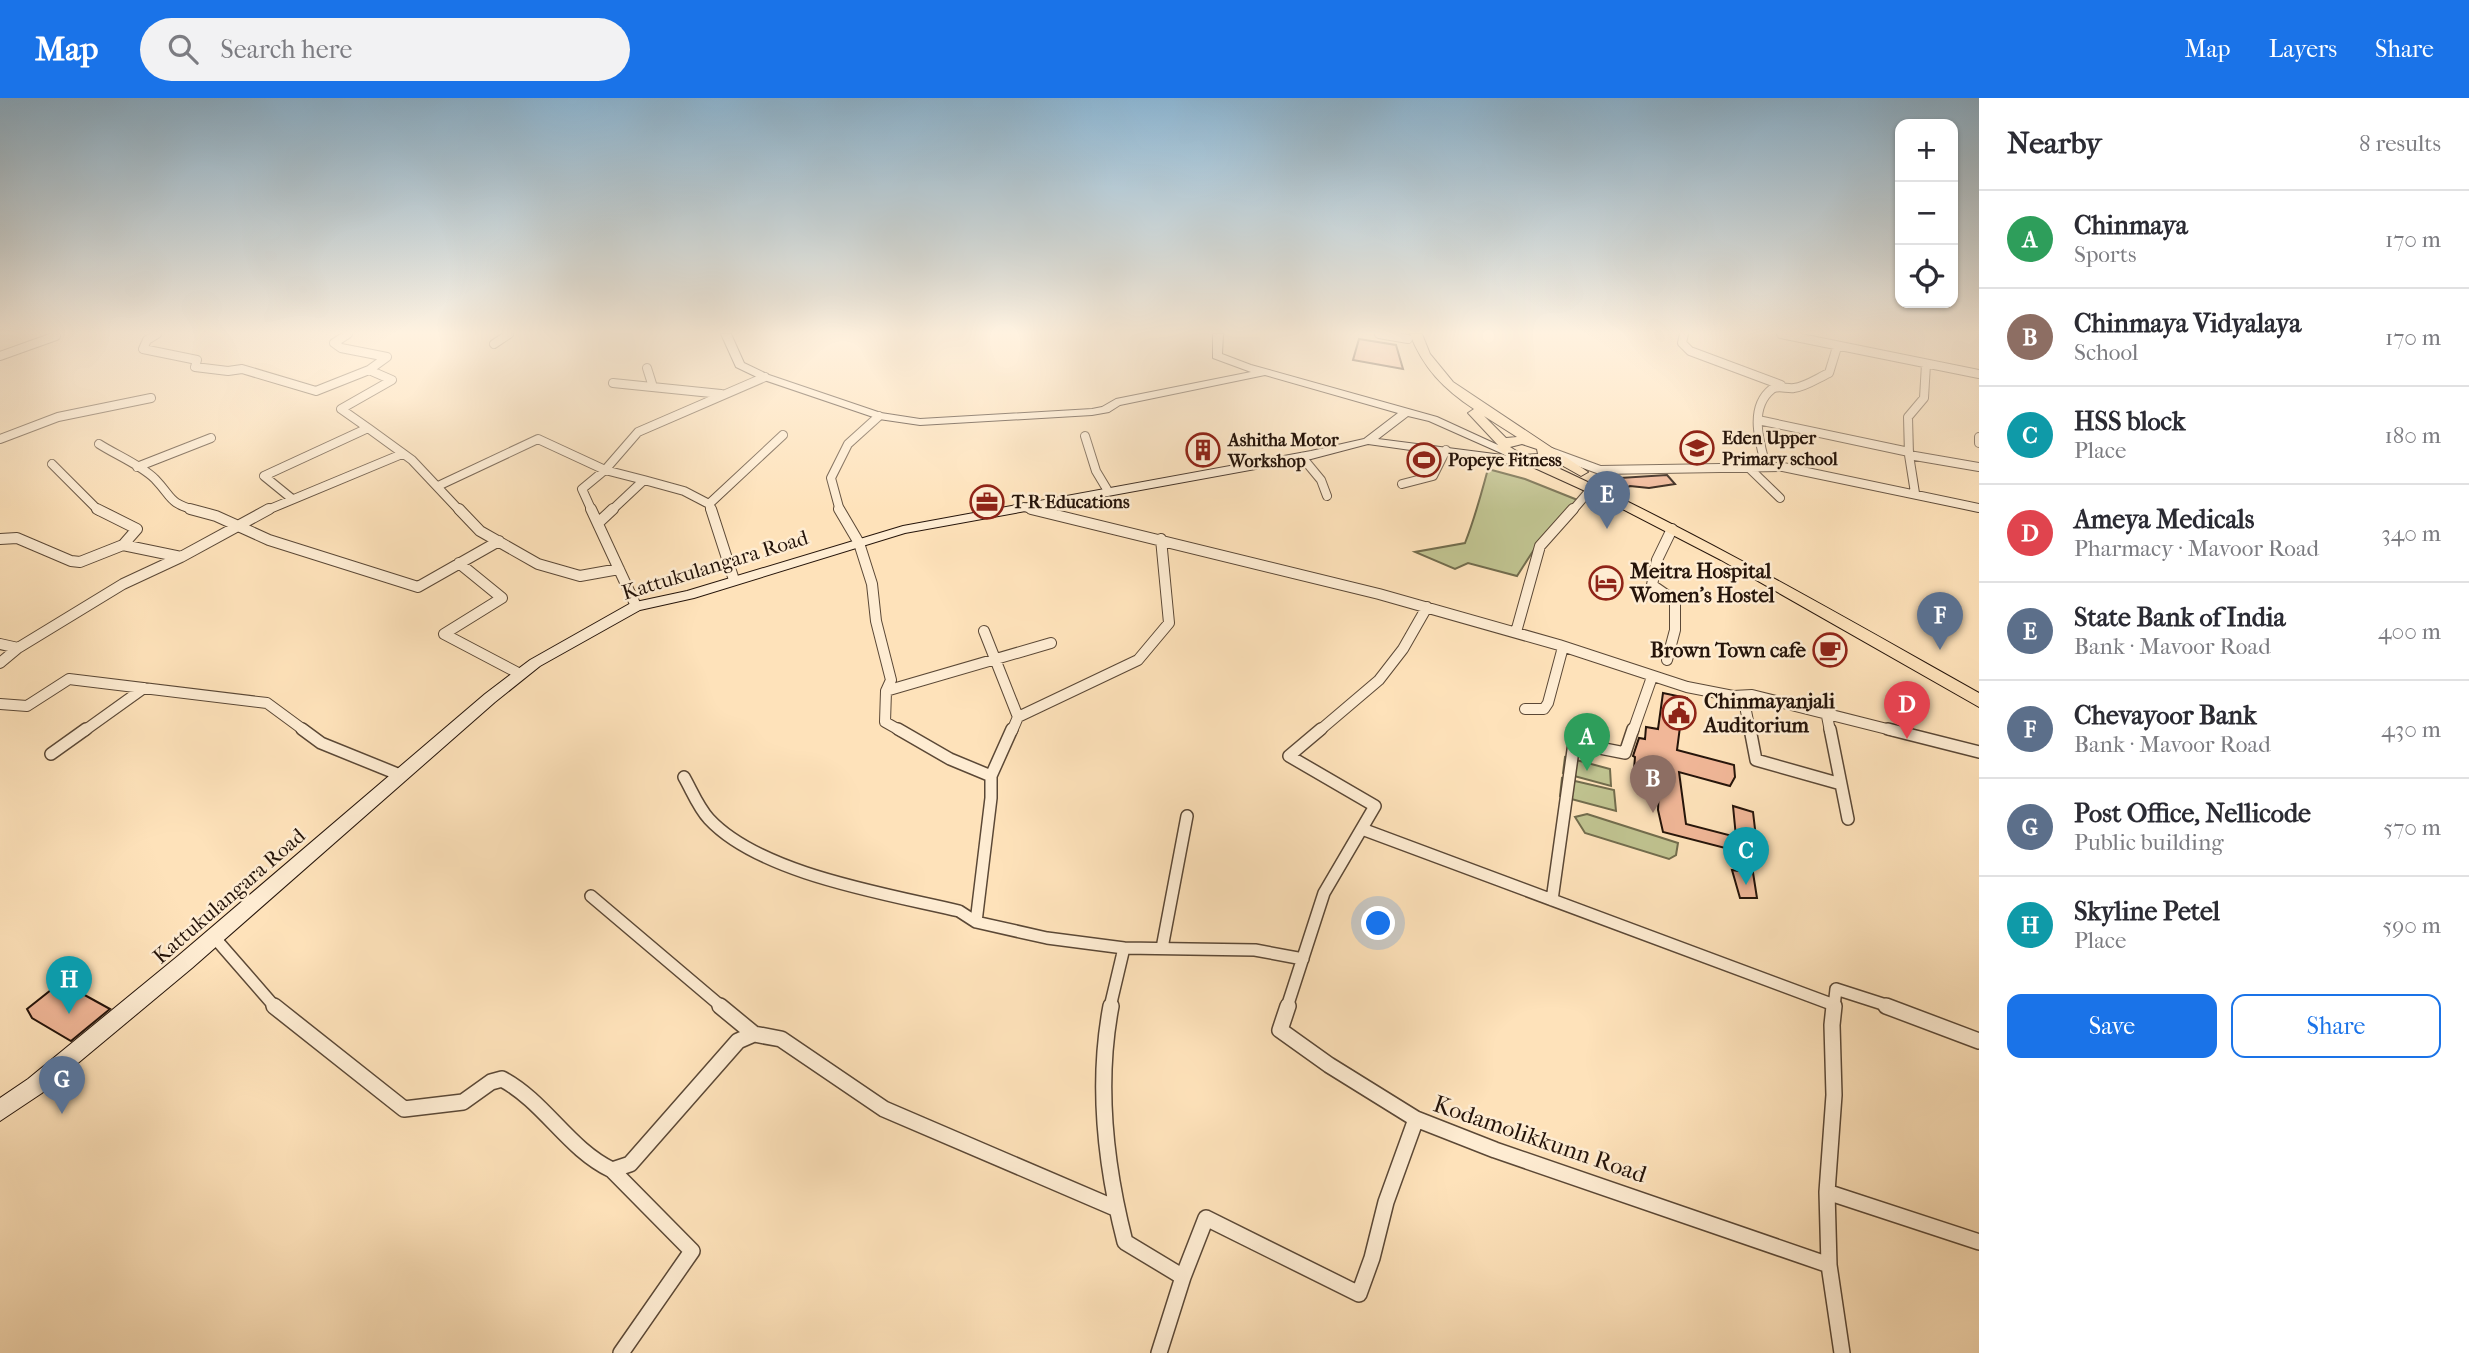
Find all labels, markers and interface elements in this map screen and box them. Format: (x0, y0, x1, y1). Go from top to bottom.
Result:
search box (140, 18, 630, 81)
text: Map (35, 30, 98, 69)
icon: search (164, 30, 202, 68)
text: Search here (220, 34, 352, 65)
text: Map (2185, 35, 2231, 63)
text: Layers (2269, 35, 2337, 63)
text: Share (2375, 35, 2434, 63)
map controls (1895, 119, 1958, 308)
button: + (1895, 119, 1958, 182)
text: Nearby (2007, 126, 2102, 161)
text: 8 results (2359, 130, 2441, 157)
button: − (1895, 182, 1958, 245)
text: Chinmaya (2074, 210, 2188, 241)
text: A (2023, 226, 2037, 253)
text: 170 m (2385, 226, 2441, 253)
text: Sports (2074, 241, 2136, 268)
button: locate (1895, 245, 1958, 308)
text: Chinmaya Vidyalaya (2074, 308, 2301, 339)
text: B (2023, 324, 2037, 351)
text: 170 m (2385, 324, 2441, 351)
text: School (2074, 339, 2138, 366)
text: HSS block (2074, 406, 2185, 437)
text: C (2022, 422, 2038, 449)
text: 180 m (2384, 422, 2441, 449)
place label: Eden Upper Primary school (1722, 428, 1839, 470)
school or university icon: Eden Upper Primary school (1678, 429, 1716, 467)
place label: Ashitha Motor Workshop (1227, 430, 1339, 472)
building icon: Ashitha Motor Workshop (1184, 431, 1222, 469)
text: Place (2074, 437, 2126, 464)
sports icon: Popeye Fitness (1405, 441, 1443, 479)
place label: Popeye Fitness (1448, 450, 1562, 471)
pin: E (1584, 471, 1630, 529)
office icon: T R Educations (968, 483, 1006, 521)
place label: T R Educations (1011, 492, 1130, 513)
text: Ameya Medicals (2074, 504, 2254, 535)
text: D (2021, 520, 2039, 547)
text: 340 m (2381, 520, 2441, 547)
street label: Kattukulangara Road (619, 525, 811, 605)
text: Pharmacy · Mavoor Road (2074, 535, 2319, 562)
place label: Meitra Hospital Women's Hostel (1629, 559, 1775, 607)
hotel icon: Meitra Hospital Women's Hostel (1587, 564, 1625, 602)
pin: F (1917, 592, 1963, 650)
text: State Bank of India (2074, 602, 2286, 633)
text: E (2023, 618, 2037, 645)
text: 400 m (2378, 618, 2441, 645)
cafe icon: Brown Town cafe (1811, 631, 1849, 669)
text: Bank · Mavoor Road (2074, 633, 2271, 660)
place label: Brown Town cafe (1650, 638, 1807, 662)
pin: D (1884, 681, 1930, 739)
place label: Chinmayanjali Auditorium (1702, 689, 1836, 737)
public building icon: Chinmayanjali Auditorium (1660, 694, 1698, 732)
text: Chevayoor Bank (2074, 700, 2257, 731)
pin: A (1564, 713, 1610, 771)
text: F (2024, 716, 2036, 743)
text: 430 m (2381, 716, 2441, 743)
text: Bank · Mavoor Road (2074, 731, 2271, 758)
pin: B (1630, 755, 1676, 813)
text: Post Office, Nellicode (2074, 798, 2311, 829)
text: G (2022, 814, 2038, 841)
text: 570 m (2383, 814, 2441, 841)
street label: Kattukulangara Road (148, 823, 310, 968)
pin: C (1723, 827, 1769, 885)
text: Public building (2074, 829, 2224, 856)
text: Skyline Petel (2074, 896, 2220, 927)
your location (1361, 906, 1395, 940)
text: H (2021, 912, 2039, 939)
text: 590 m (2382, 912, 2441, 939)
text: Place (2074, 927, 2126, 954)
pin: H (46, 956, 92, 1014)
button: Save (2007, 994, 2217, 1058)
button: Share (2231, 994, 2441, 1058)
pin: G (39, 1056, 85, 1114)
street label: Kodamolikkunn Road (1430, 1089, 1651, 1189)

